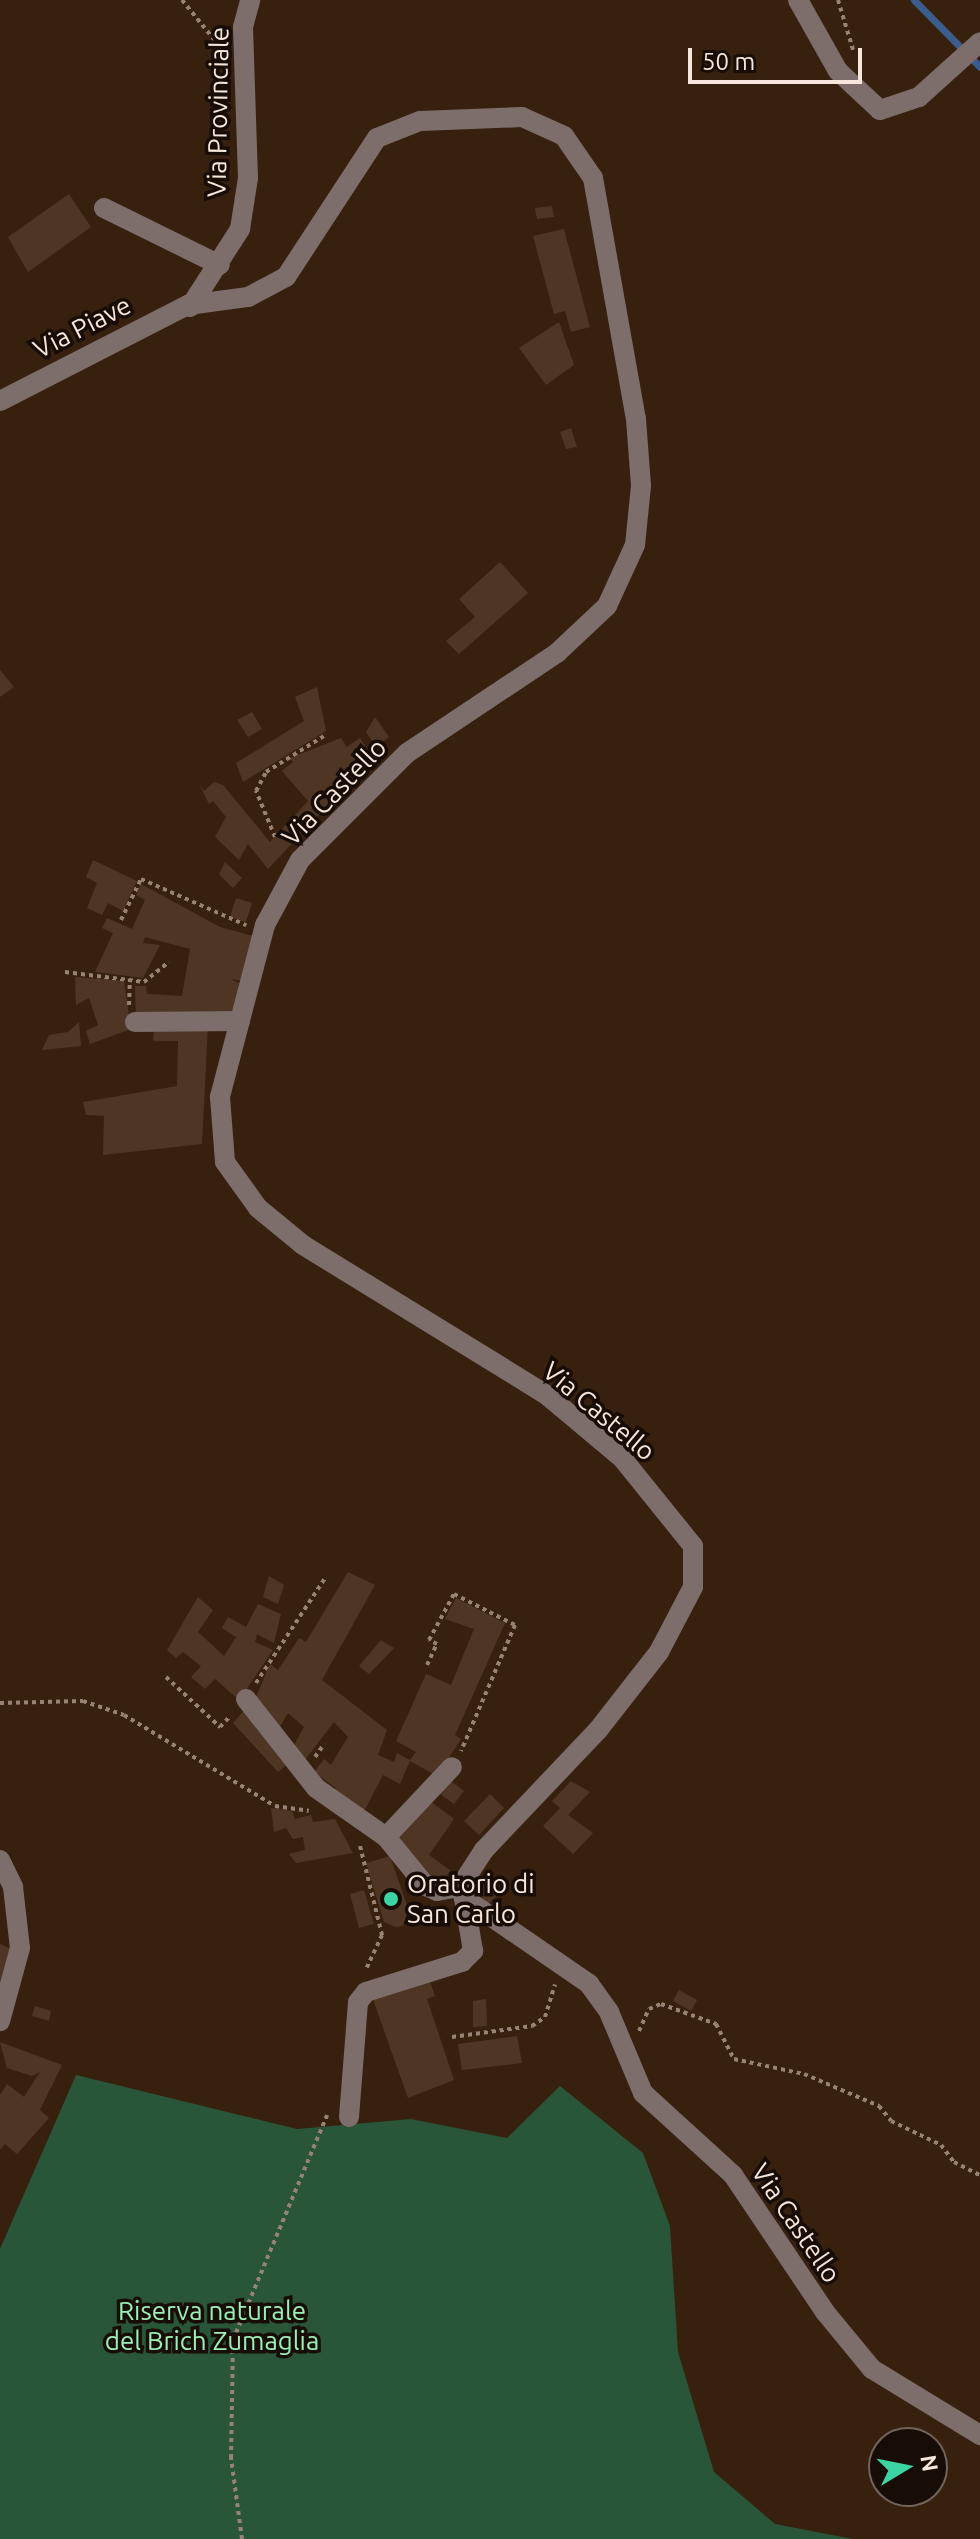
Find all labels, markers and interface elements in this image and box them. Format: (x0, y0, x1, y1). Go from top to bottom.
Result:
street label: Via Provinciale (201, 27, 235, 197)
scale bar (692, 32, 866, 82)
text: 50 m (702, 48, 755, 75)
street label: Via Piave (28, 289, 136, 365)
street label: Via Castello (275, 732, 393, 852)
street label: Via Castello (537, 1355, 661, 1467)
place label: Oratorio di San Carlo (407, 1868, 535, 1930)
marker: Oratorio di San Carlo (382, 1890, 400, 1908)
street label: Via Castello (745, 2158, 847, 2288)
park label: Riserva naturale del Brich Zumaglia (105, 2295, 319, 2356)
north arrow (868, 2427, 948, 2507)
text: N (916, 2453, 944, 2473)

